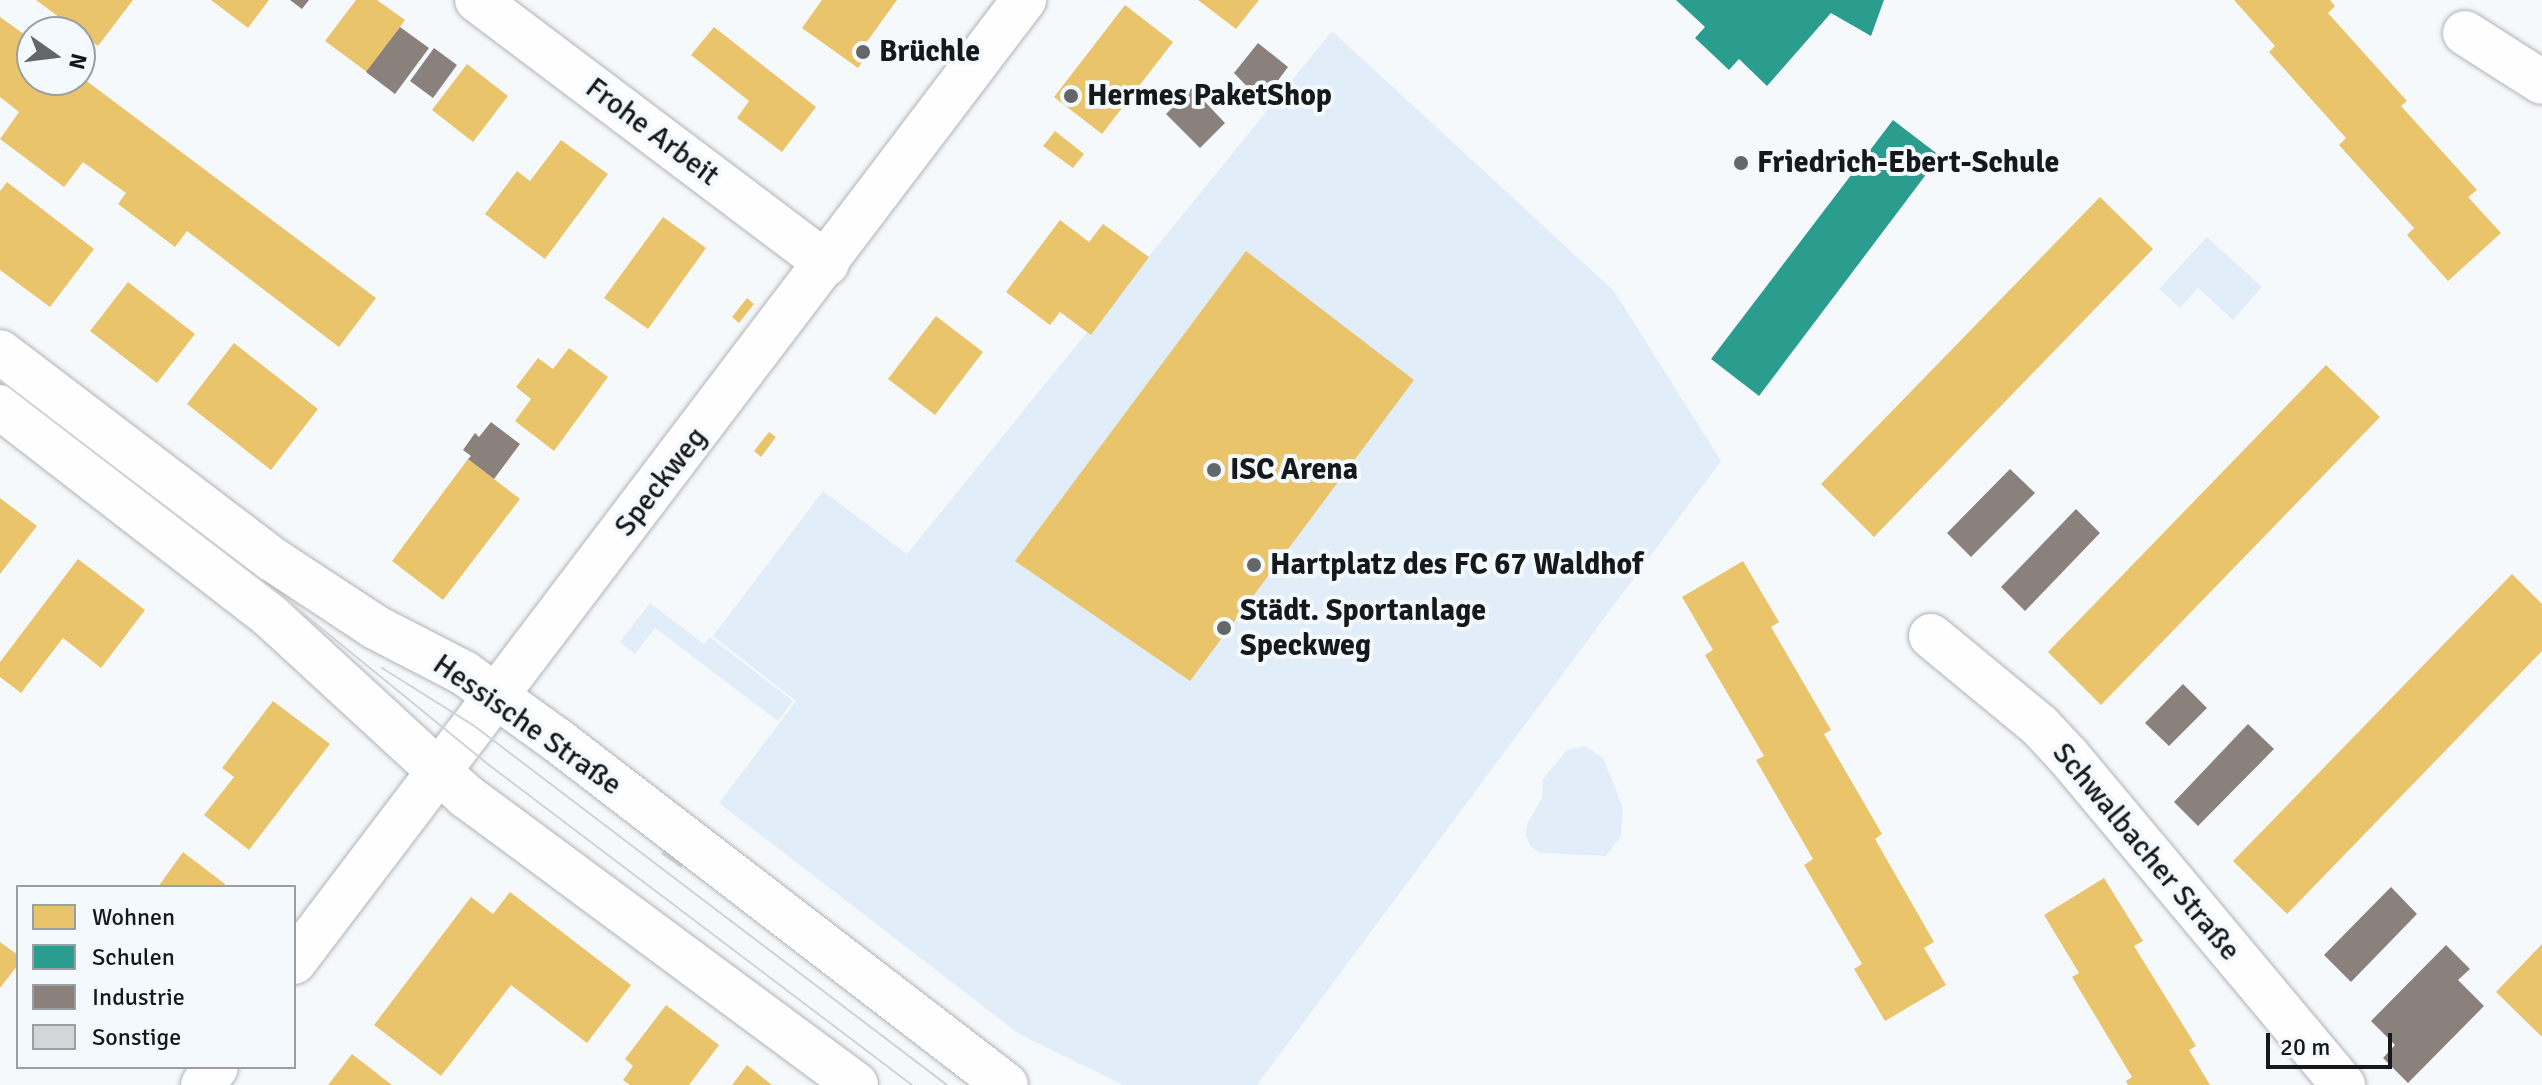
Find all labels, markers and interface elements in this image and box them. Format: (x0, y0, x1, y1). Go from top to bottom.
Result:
north arrow (16, 16, 96, 96)
place label: Brüchle (879, 34, 980, 70)
marker: Brüchle (854, 43, 872, 61)
text: N (63, 51, 93, 72)
street label: Frohe Arbeit (578, 70, 726, 194)
place label: Hermes PaketShop (1087, 78, 1332, 114)
marker: Hermes PaketShop (1062, 87, 1080, 105)
place label: Friedrich-Ebert-Schule (1757, 145, 2059, 181)
marker: Friedrich-Ebert-Schule (1732, 154, 1750, 172)
street label: Speckweg (607, 420, 715, 544)
place label: ISC Arena (1230, 452, 1358, 488)
marker: ISC Arena (1205, 461, 1223, 479)
place label: Hartplatz des FC 67 Waldhof (1270, 547, 1643, 583)
marker: Hartplatz des FC 67 Waldhof (1245, 556, 1263, 574)
place label: Städt. Sportanlage Speckweg (1240, 593, 1486, 664)
marker: Städt. Sportanlage Speckweg (1215, 619, 1233, 637)
street label: Hessische Straße (426, 647, 628, 803)
street label: Schwalbacher Straße (2044, 736, 2248, 968)
legend (16, 885, 296, 1069)
text: Wohnen (92, 902, 175, 932)
text: Schulen (92, 942, 175, 972)
text: Industrie (92, 982, 185, 1012)
scale bar (2270, 1017, 2396, 1067)
text: Sonstige (92, 1022, 181, 1052)
text: 20 m (2280, 1032, 2330, 1062)

